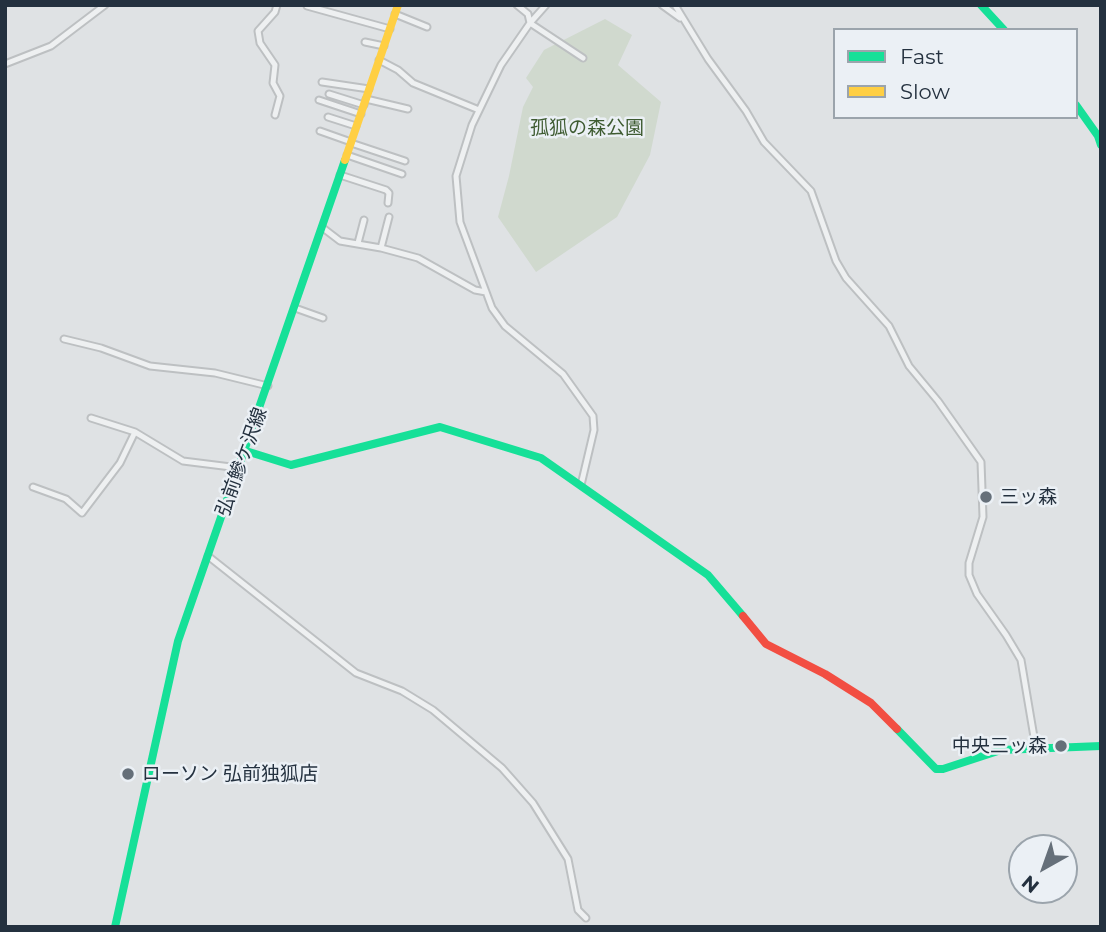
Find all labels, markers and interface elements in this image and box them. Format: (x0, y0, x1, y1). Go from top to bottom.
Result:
legend (833, 28, 1078, 119)
text: Fast (900, 44, 944, 69)
text: Slow (900, 79, 950, 104)
park label: 孤狐の森公園 (530, 117, 644, 139)
street label: 弘前鰺ケ沢線 (212, 405, 272, 519)
place label: 三ッ森 (1000, 486, 1057, 508)
marker: 三ッ森 (978, 489, 994, 505)
place label: 中央三ッ森 (952, 735, 1047, 757)
marker: 中央三ッ森 (1053, 738, 1069, 754)
place label: ローソン 弘前独狐店 (142, 763, 318, 785)
marker: ローソン 弘前独狐店 (120, 766, 136, 782)
north arrow (1008, 834, 1078, 904)
text: N (1017, 870, 1044, 898)

